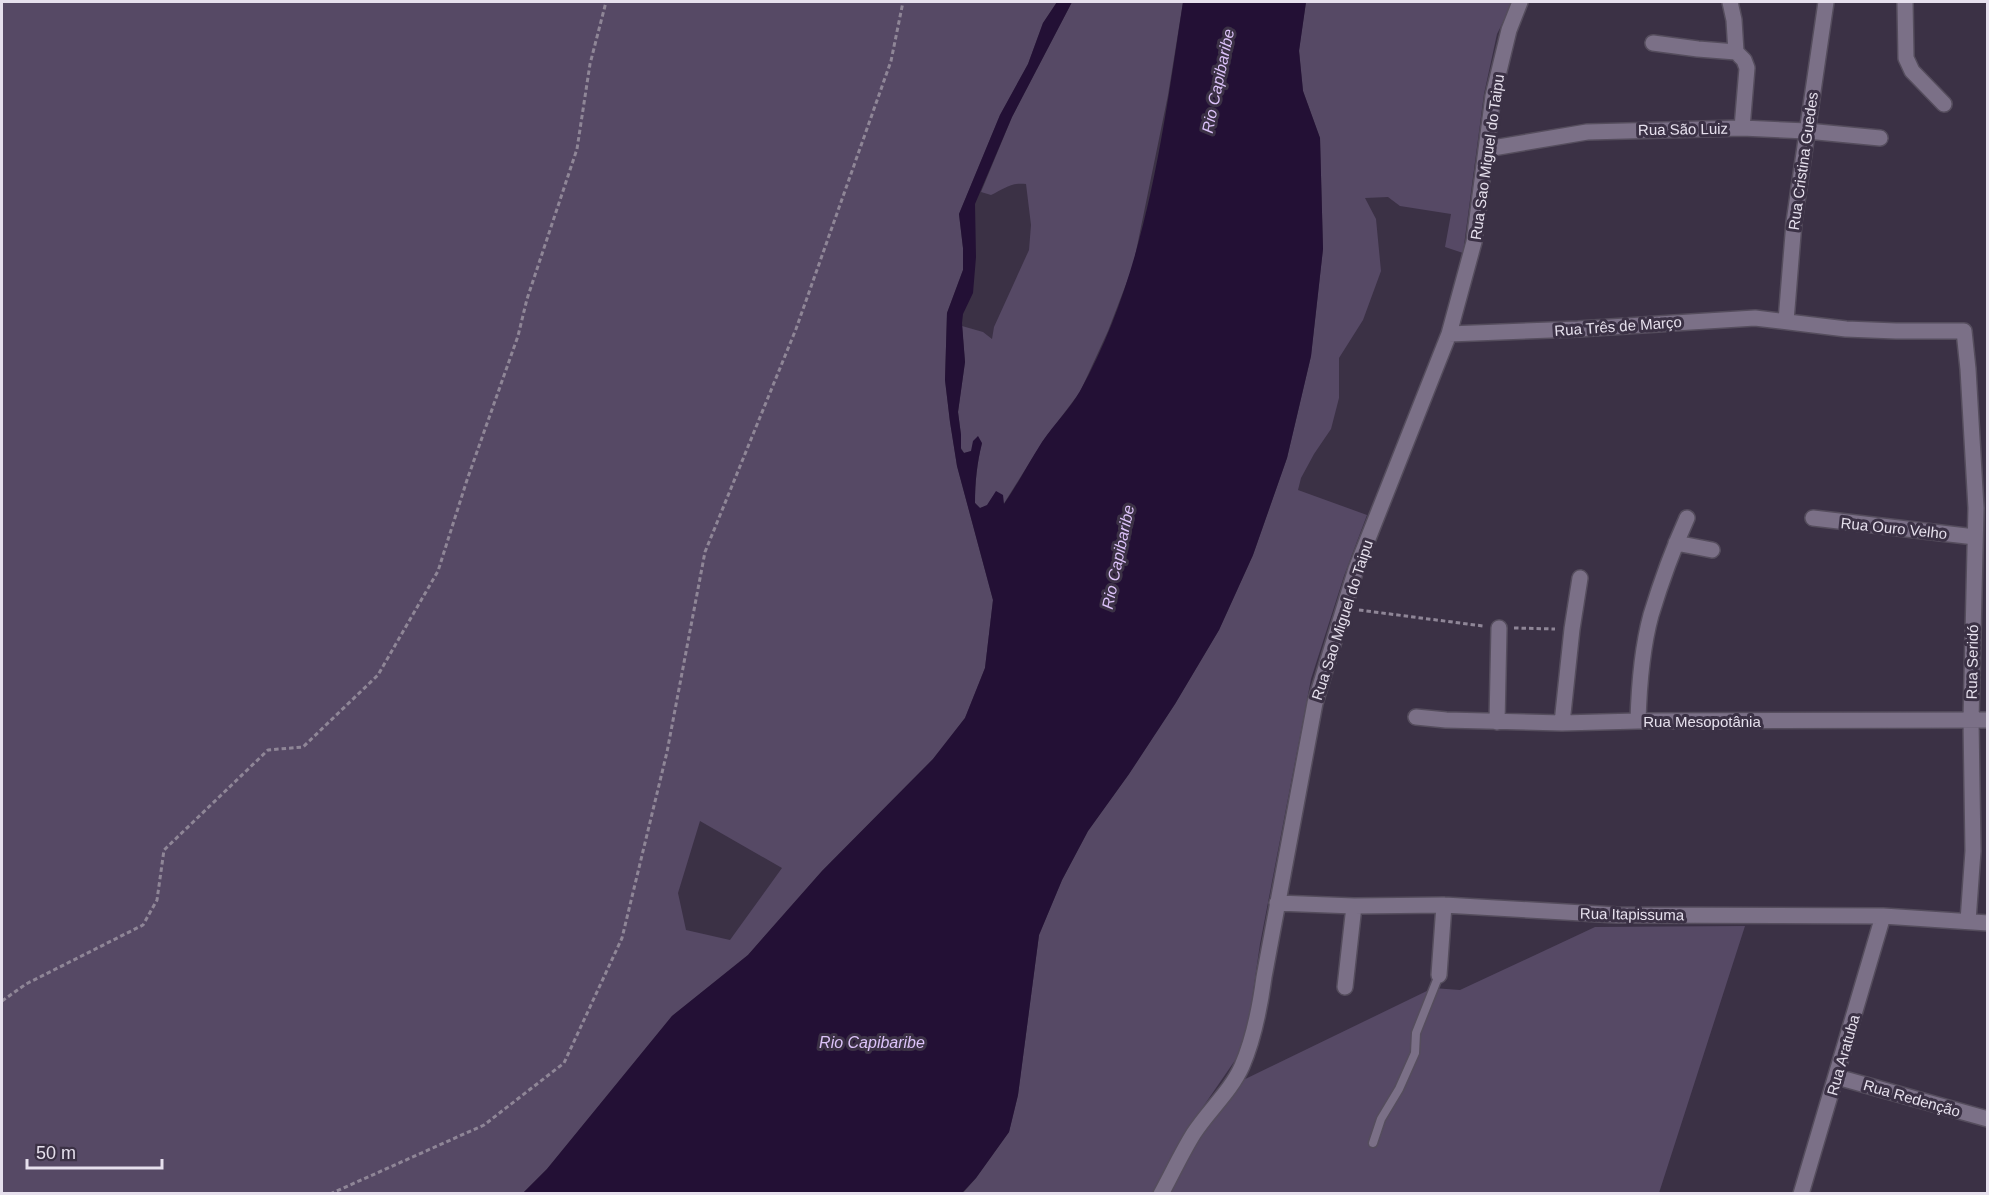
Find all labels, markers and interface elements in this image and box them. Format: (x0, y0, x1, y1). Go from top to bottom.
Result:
water label: Rio Capibaribe (1199, 27, 1237, 135)
street label: Rua Sao Miguel do Taipu (1467, 73, 1507, 241)
street label: Rua Cristina Guedes (1785, 91, 1821, 231)
street label: Rua São Luiz (1638, 120, 1728, 138)
street label: Rua Três de Março (1554, 313, 1682, 339)
water label: Rio Capibaribe (1099, 503, 1137, 611)
street label: Rua Ouro Velho (1840, 514, 1948, 542)
street label: Rua Sao Miguel do Taipu (1308, 538, 1376, 702)
street label: Rua Seridó (1963, 624, 1981, 700)
street label: Rua Mesopotânia (1643, 713, 1761, 730)
street label: Rua Itapissuma (1580, 905, 1685, 923)
street label: Rua Aratuba (1823, 1012, 1863, 1097)
water label: Rio Capibaribe (819, 1034, 925, 1051)
street label: Rua Redenção (1862, 1076, 1962, 1120)
scale bar (27, 1132, 162, 1170)
text: 50 m (36, 1143, 76, 1163)

